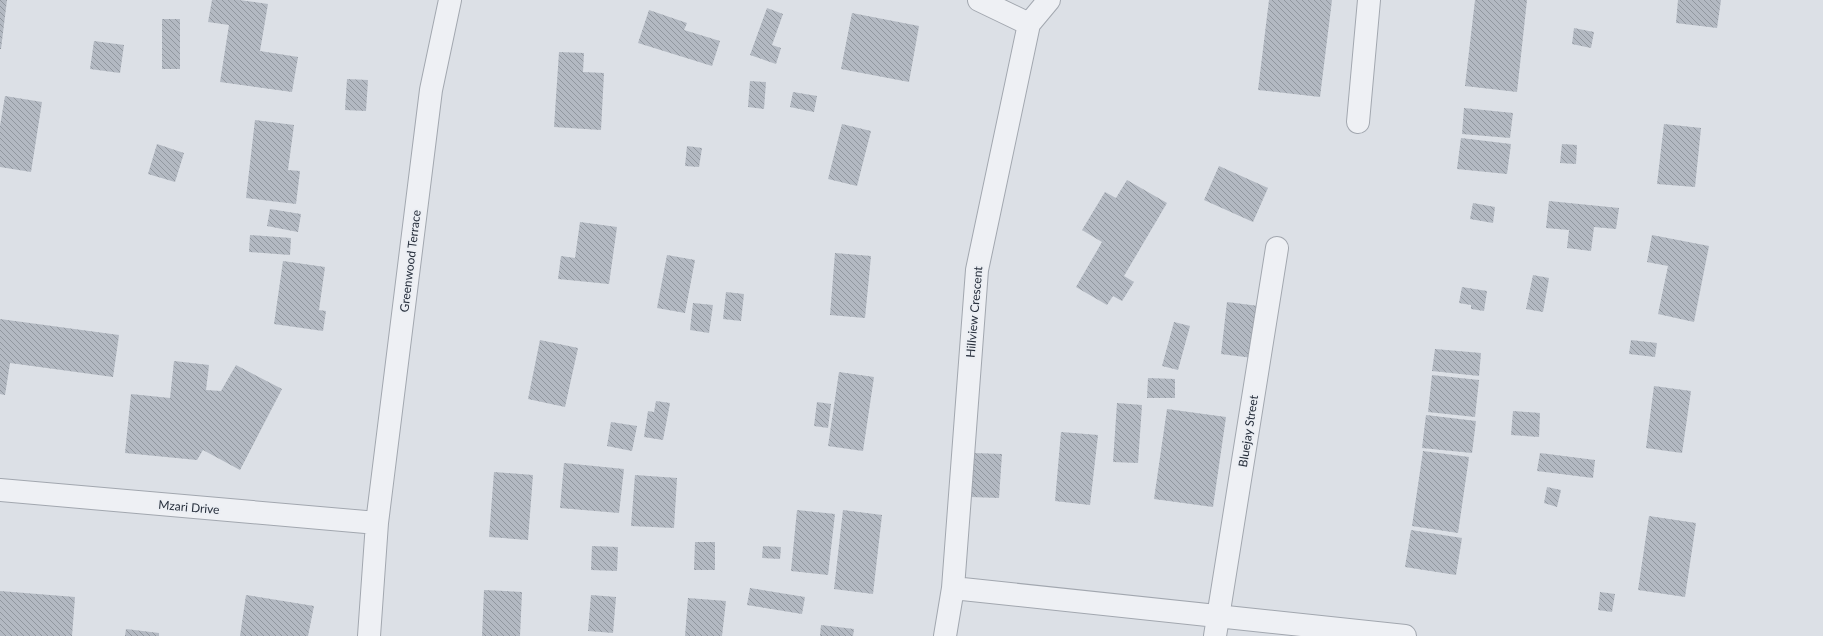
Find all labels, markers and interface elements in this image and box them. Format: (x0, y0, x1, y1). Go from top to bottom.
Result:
street label: Greenwood Terrace (396, 209, 424, 313)
street label: Hillview Crescent (963, 265, 986, 358)
street label: Bluejay Street (1235, 393, 1261, 468)
street label: Mzari Drive (158, 497, 220, 517)

